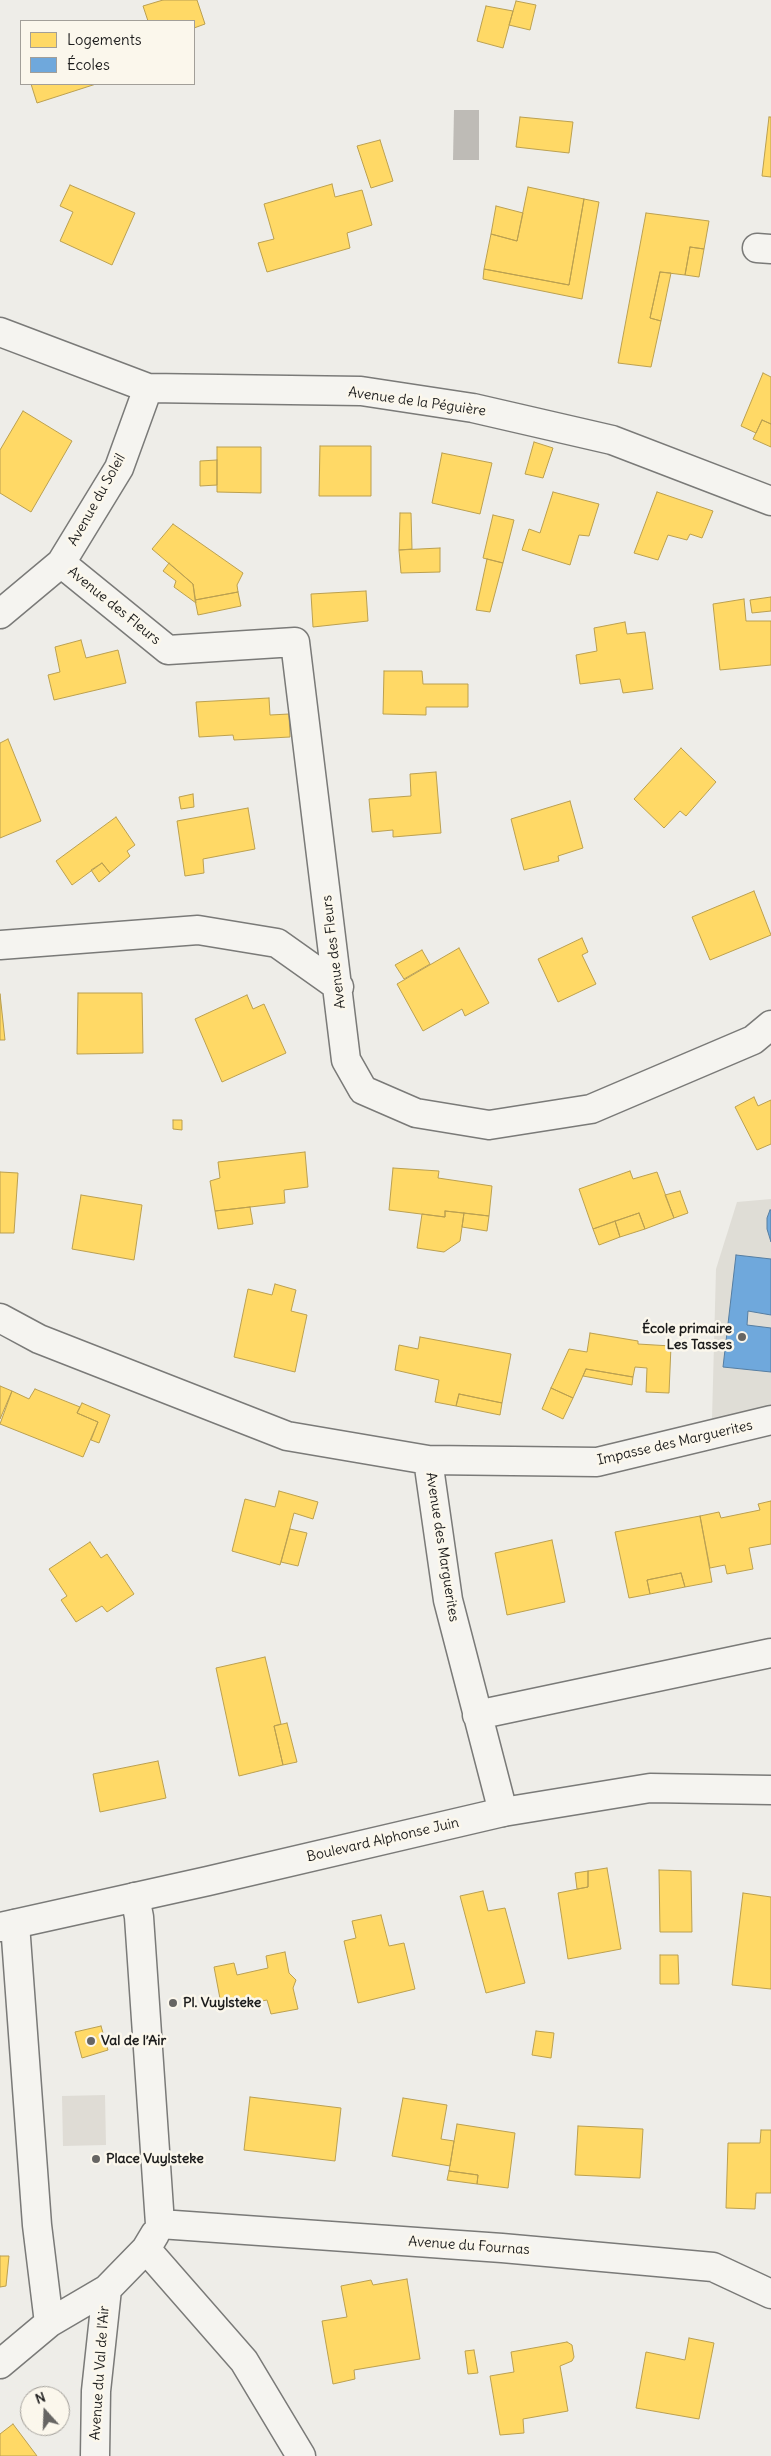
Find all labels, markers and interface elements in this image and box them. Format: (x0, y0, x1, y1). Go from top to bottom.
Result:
legend (20, 20, 195, 85)
text: Logements (67, 30, 142, 49)
text: Écoles (67, 55, 110, 74)
street label: Avenue de la Péguière (347, 384, 487, 420)
street label: Avenue du Soleil (65, 451, 129, 549)
street label: Avenue des Fleurs (64, 563, 164, 649)
street label: Avenue des Fleurs (319, 894, 349, 1010)
place label: École primaire Les Tasses (642, 1321, 732, 1354)
marker: École primaire Les Tasses (736, 1331, 748, 1343)
street label: Impasse des Marguerites (596, 1417, 754, 1469)
street label: Avenue des Marguerites (422, 1471, 462, 1623)
street label: Boulevard Alphonse Juin (305, 1814, 461, 1866)
place label: Pl. Vuylsteke (183, 1995, 261, 2011)
marker: Pl. Vuylsteke (167, 1997, 179, 2009)
place label: Val de l’Air (101, 2033, 166, 2049)
marker: Val de l’Air (85, 2035, 97, 2047)
place label: Place Vuylsteke (106, 2151, 204, 2167)
marker: Place Vuylsteke (90, 2153, 102, 2165)
street label: Avenue du Fournas (408, 2233, 530, 2259)
street label: Avenue du Val de l'Air (87, 2305, 113, 2441)
north arrow (20, 2386, 70, 2436)
text: N (33, 2388, 48, 2408)

